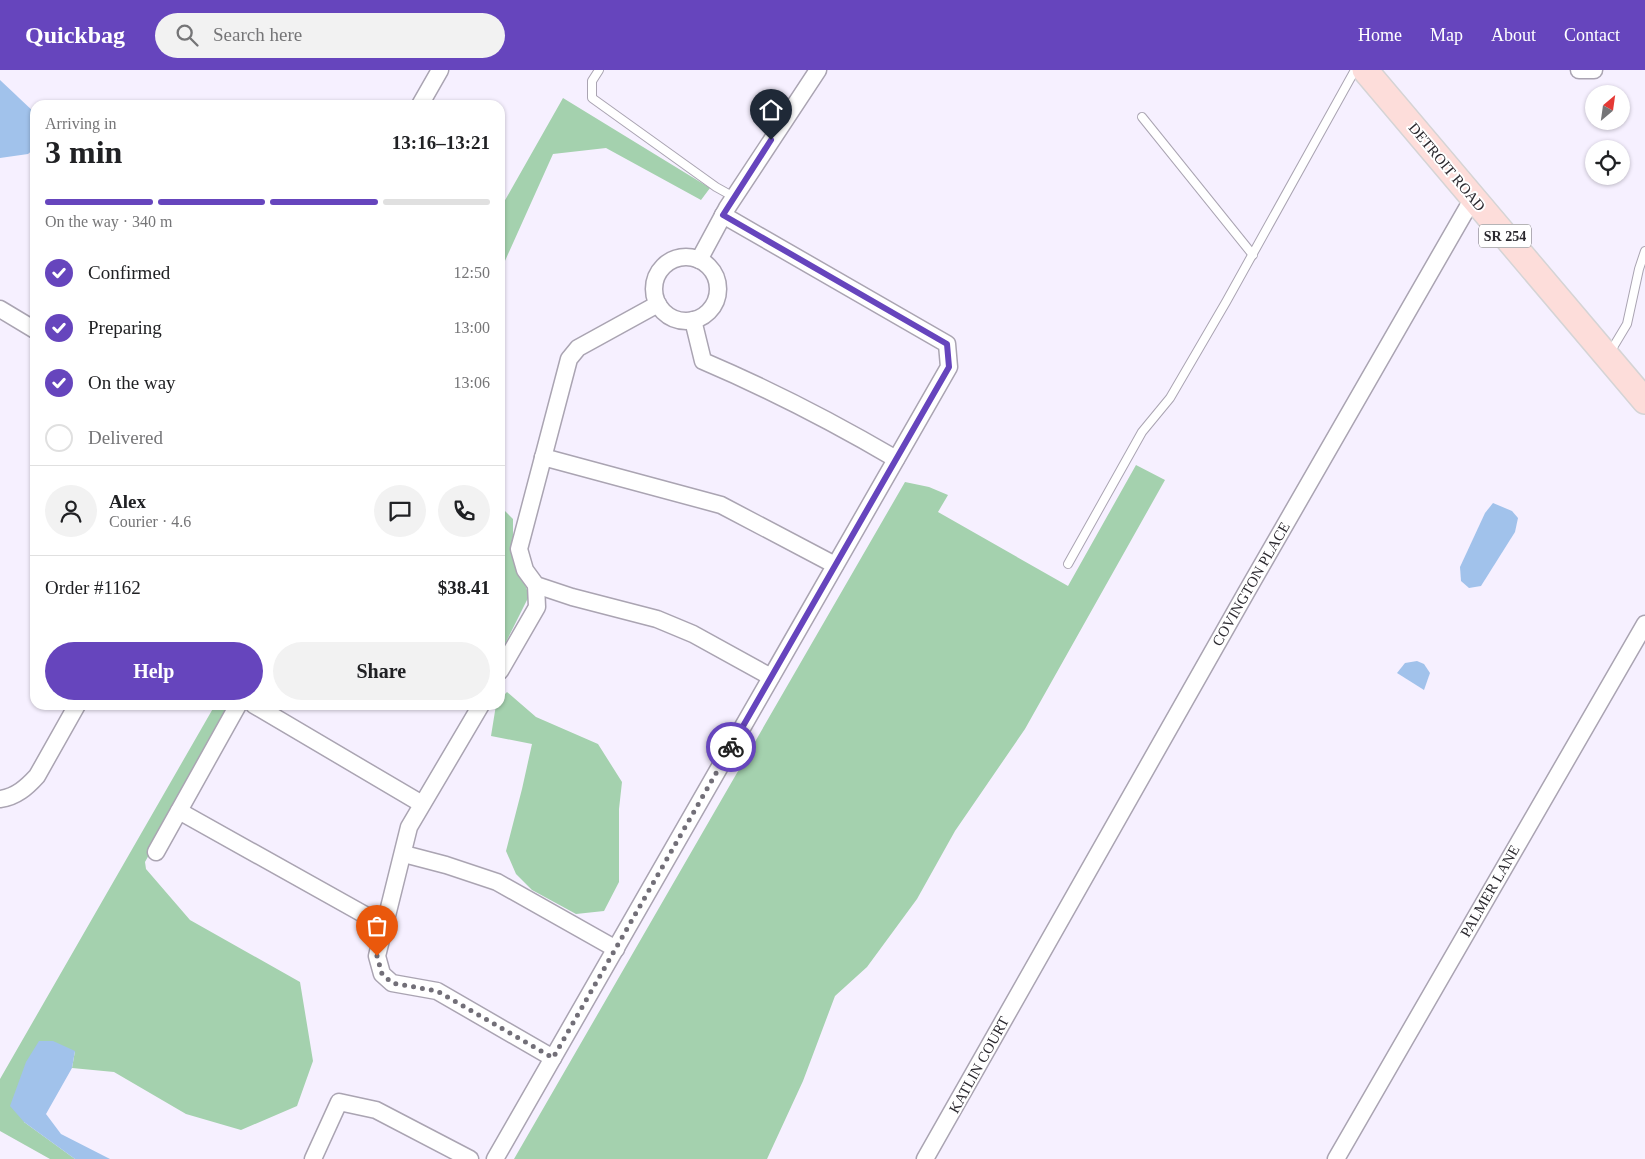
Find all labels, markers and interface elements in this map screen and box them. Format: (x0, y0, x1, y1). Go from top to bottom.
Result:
search box (155, 13, 505, 58)
icon: search (173, 21, 201, 49)
text: Quickbag (25, 22, 125, 48)
text: Search here (213, 24, 302, 45)
text: Home (1358, 25, 1402, 45)
text: Map (1430, 25, 1463, 45)
text: About (1491, 25, 1536, 45)
text: Contact (1564, 25, 1620, 45)
north arrow (1585, 85, 1630, 130)
map controls (1585, 85, 1630, 185)
pin (750, 89, 792, 140)
icon: home (757, 96, 785, 124)
text: Arriving in (45, 115, 117, 132)
street label: DETROIT ROAD (1405, 120, 1489, 214)
text: 13:16–13:21 (392, 132, 490, 153)
text: 3 min (45, 134, 122, 170)
button: locate (1585, 140, 1630, 185)
text: On the way · 340 m (45, 213, 173, 230)
road number: SR 254 (1479, 224, 1531, 248)
icon: check (45, 259, 73, 287)
text: Confirmed (88, 262, 170, 283)
text: 12:50 (454, 264, 490, 281)
icon: check (45, 314, 73, 342)
text: Preparing (88, 317, 162, 338)
text: 13:00 (454, 319, 490, 336)
icon: check (45, 369, 73, 397)
text: On the way (88, 372, 176, 393)
text: 13:06 (454, 374, 490, 391)
text: Delivered (88, 427, 163, 448)
button: person (45, 485, 97, 537)
button: chat (374, 485, 426, 537)
button: phone (438, 485, 490, 537)
text: Alex (109, 491, 146, 512)
text: Courier · 4.6 (109, 513, 191, 530)
street label: COVINGTON PLACE (1209, 519, 1293, 649)
text: Order #1162 (45, 577, 141, 598)
text: $38.41 (438, 577, 490, 598)
button: Help (45, 642, 263, 700)
button: Share (273, 642, 490, 700)
courier (706, 722, 756, 772)
icon: bike (717, 733, 745, 761)
street label: PALMER LANE (1457, 842, 1523, 940)
pin (356, 905, 398, 956)
icon: bag (363, 912, 391, 940)
street label: KATLIN COURT (946, 1014, 1012, 1116)

